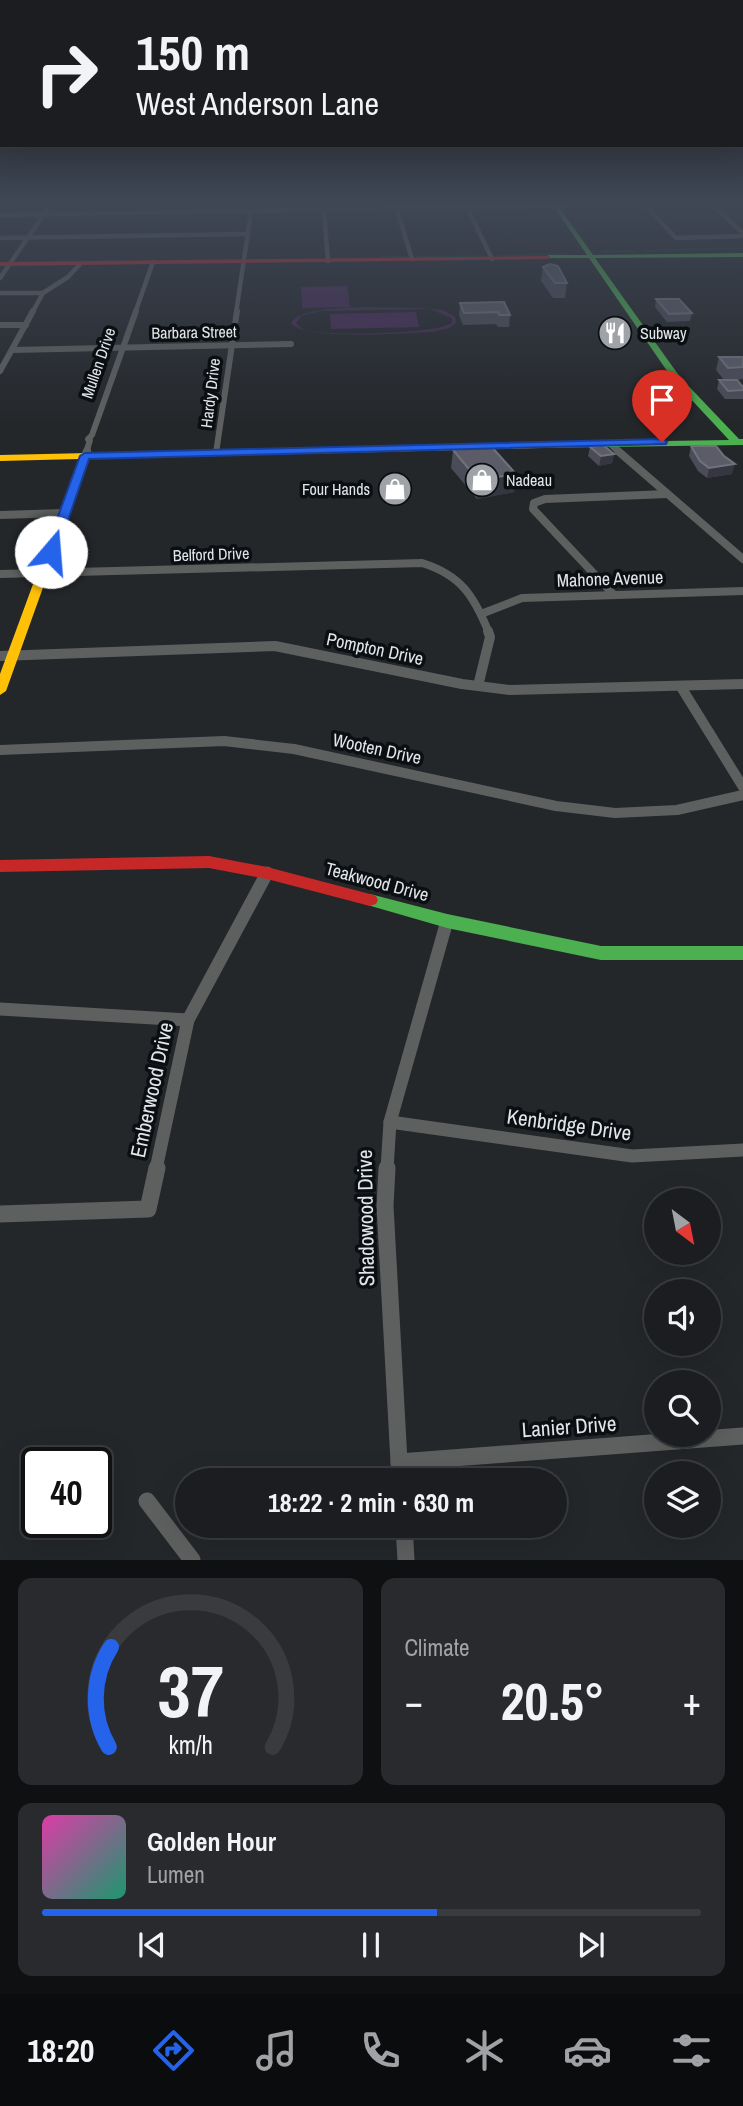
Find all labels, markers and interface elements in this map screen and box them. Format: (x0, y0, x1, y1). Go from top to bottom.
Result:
text: 150 m (136, 19, 250, 85)
icon: right (21, 28, 112, 119)
text: West Anderson Lane (136, 82, 379, 125)
restaurant icon: Subway (596, 314, 634, 352)
street label: Barbara Street (151, 320, 237, 344)
place label: Subway (640, 322, 687, 344)
street label: Mullen Drive (76, 325, 120, 401)
street label: Hardy Drive (195, 357, 225, 429)
pin (632, 370, 692, 442)
icon: arrive (643, 381, 681, 419)
shop icon: Nadeau (463, 461, 501, 499)
place label: Nadeau (506, 469, 552, 491)
shop icon: Four Hands (376, 470, 414, 508)
place label: Four Hands (302, 478, 370, 500)
position arrow (14, 515, 88, 589)
street label: Belford Drive (172, 542, 250, 566)
street label: Mahone Avenue (556, 564, 664, 593)
street label: Pompton Drive (324, 626, 426, 671)
street label: Wooten Drive (330, 727, 424, 770)
street label: Teakwood Drive (323, 856, 431, 907)
street label: Emberwood Drive (123, 1019, 180, 1160)
street label: Kenbridge Drive (505, 1101, 633, 1148)
street label: Shadowood Drive (350, 1149, 381, 1287)
north arrow (644, 1188, 721, 1265)
map controls (644, 1188, 721, 1538)
button: sound (644, 1279, 721, 1356)
button: search (644, 1370, 721, 1447)
street label: Lanier Drive (521, 1409, 617, 1444)
speed limit sign: 40 (21, 1447, 112, 1538)
button: layers (644, 1461, 721, 1538)
text: 18:22 · 2 min · 630 m (268, 1485, 474, 1520)
text: Climate (405, 1632, 469, 1663)
text: 37 (157, 1643, 223, 1741)
text: 20.5° (501, 1666, 605, 1736)
text: − (405, 1676, 423, 1727)
text: + (683, 1676, 701, 1727)
text: km/h (168, 1728, 212, 1762)
text: Golden Hour (147, 1824, 276, 1859)
text: Lumen (147, 1859, 205, 1890)
icon: previous (133, 1926, 171, 1964)
icon: pause (352, 1926, 390, 1964)
icon: next (572, 1926, 610, 1964)
icon: directions (149, 2026, 198, 2075)
icon: music (252, 2026, 301, 2075)
icon: phone (356, 2026, 405, 2075)
icon: climate (460, 2026, 509, 2075)
icon: car (563, 2026, 612, 2075)
icon: filters (667, 2026, 716, 2075)
text: 18:20 (27, 2029, 94, 2072)

